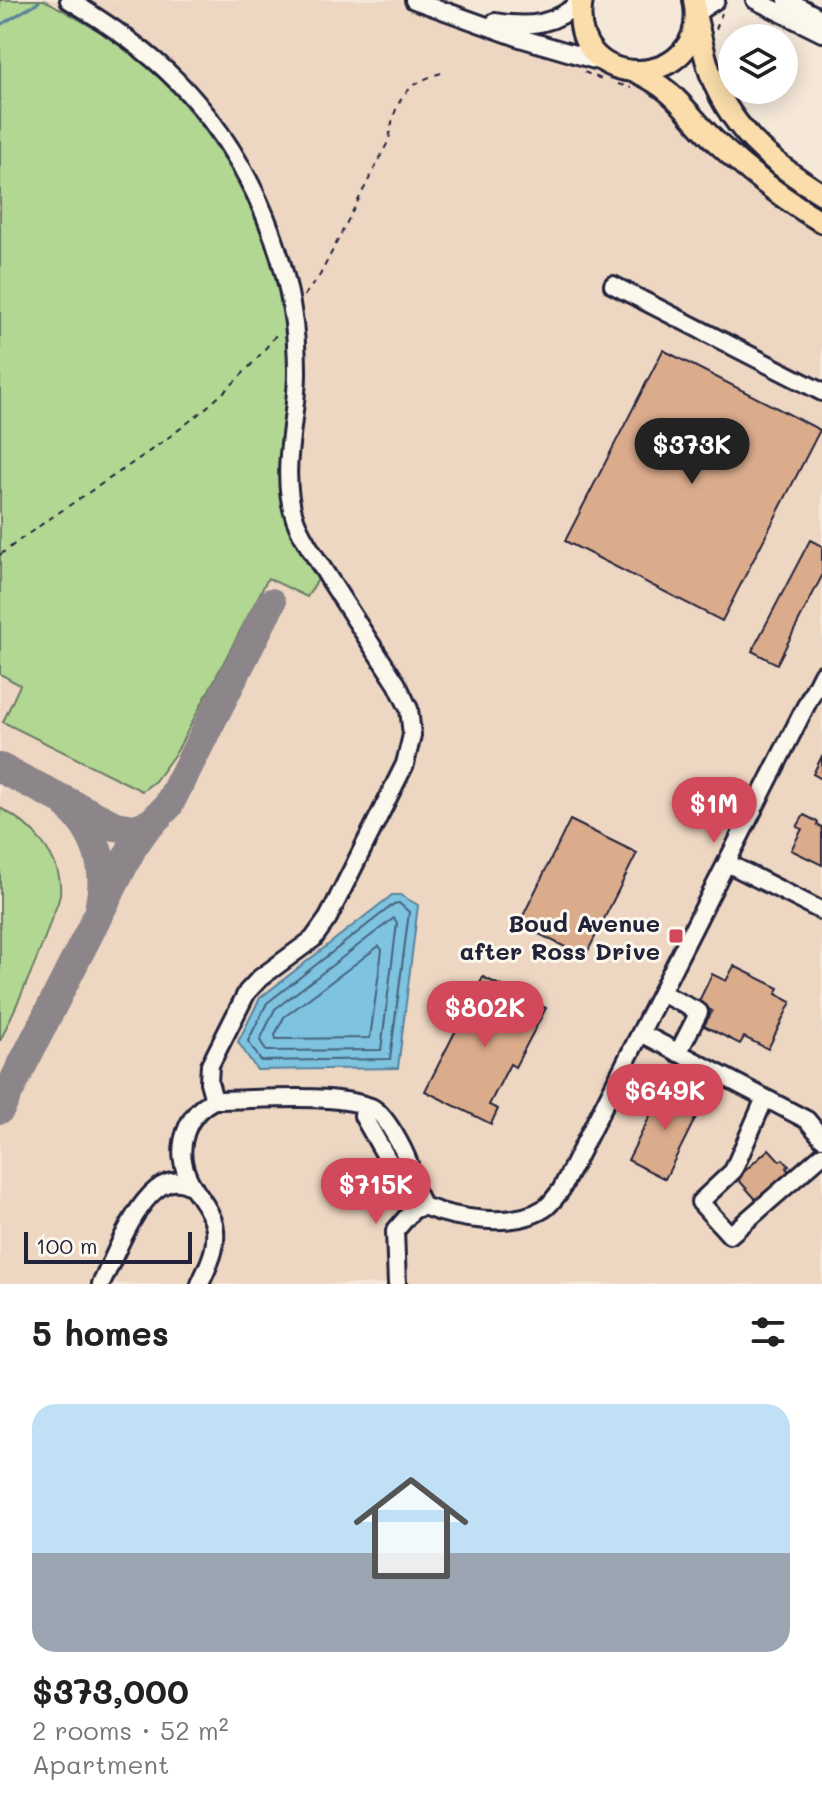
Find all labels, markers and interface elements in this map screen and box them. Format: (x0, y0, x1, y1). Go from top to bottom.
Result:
map controls (718, 24, 798, 104)
button: layers (718, 24, 798, 104)
pin: $373K (636, 418, 748, 486)
text: $373K (653, 427, 731, 461)
pin: $1M (675, 777, 753, 845)
text: $1M (690, 786, 738, 820)
place label: Boud Avenue after Ross Drive (460, 907, 660, 966)
marker: Boud Avenue after Ross Drive (667, 927, 685, 945)
pin: $802K (429, 981, 541, 1049)
text: $802K (445, 990, 525, 1024)
pin: $649K (609, 1064, 721, 1132)
text: $649K (624, 1073, 706, 1107)
pin: $715K (320, 1158, 432, 1226)
text: $715K (339, 1167, 413, 1201)
scale bar (24, 1228, 192, 1264)
text: 100 m (36, 1231, 98, 1260)
text: 5 homes (32, 1310, 169, 1355)
icon: filters (746, 1310, 790, 1354)
icon: home (339, 1456, 483, 1600)
text: $373,000 (32, 1668, 189, 1713)
text: 2 rooms · 52 m² (32, 1713, 229, 1747)
text: Apartment (32, 1747, 169, 1781)

